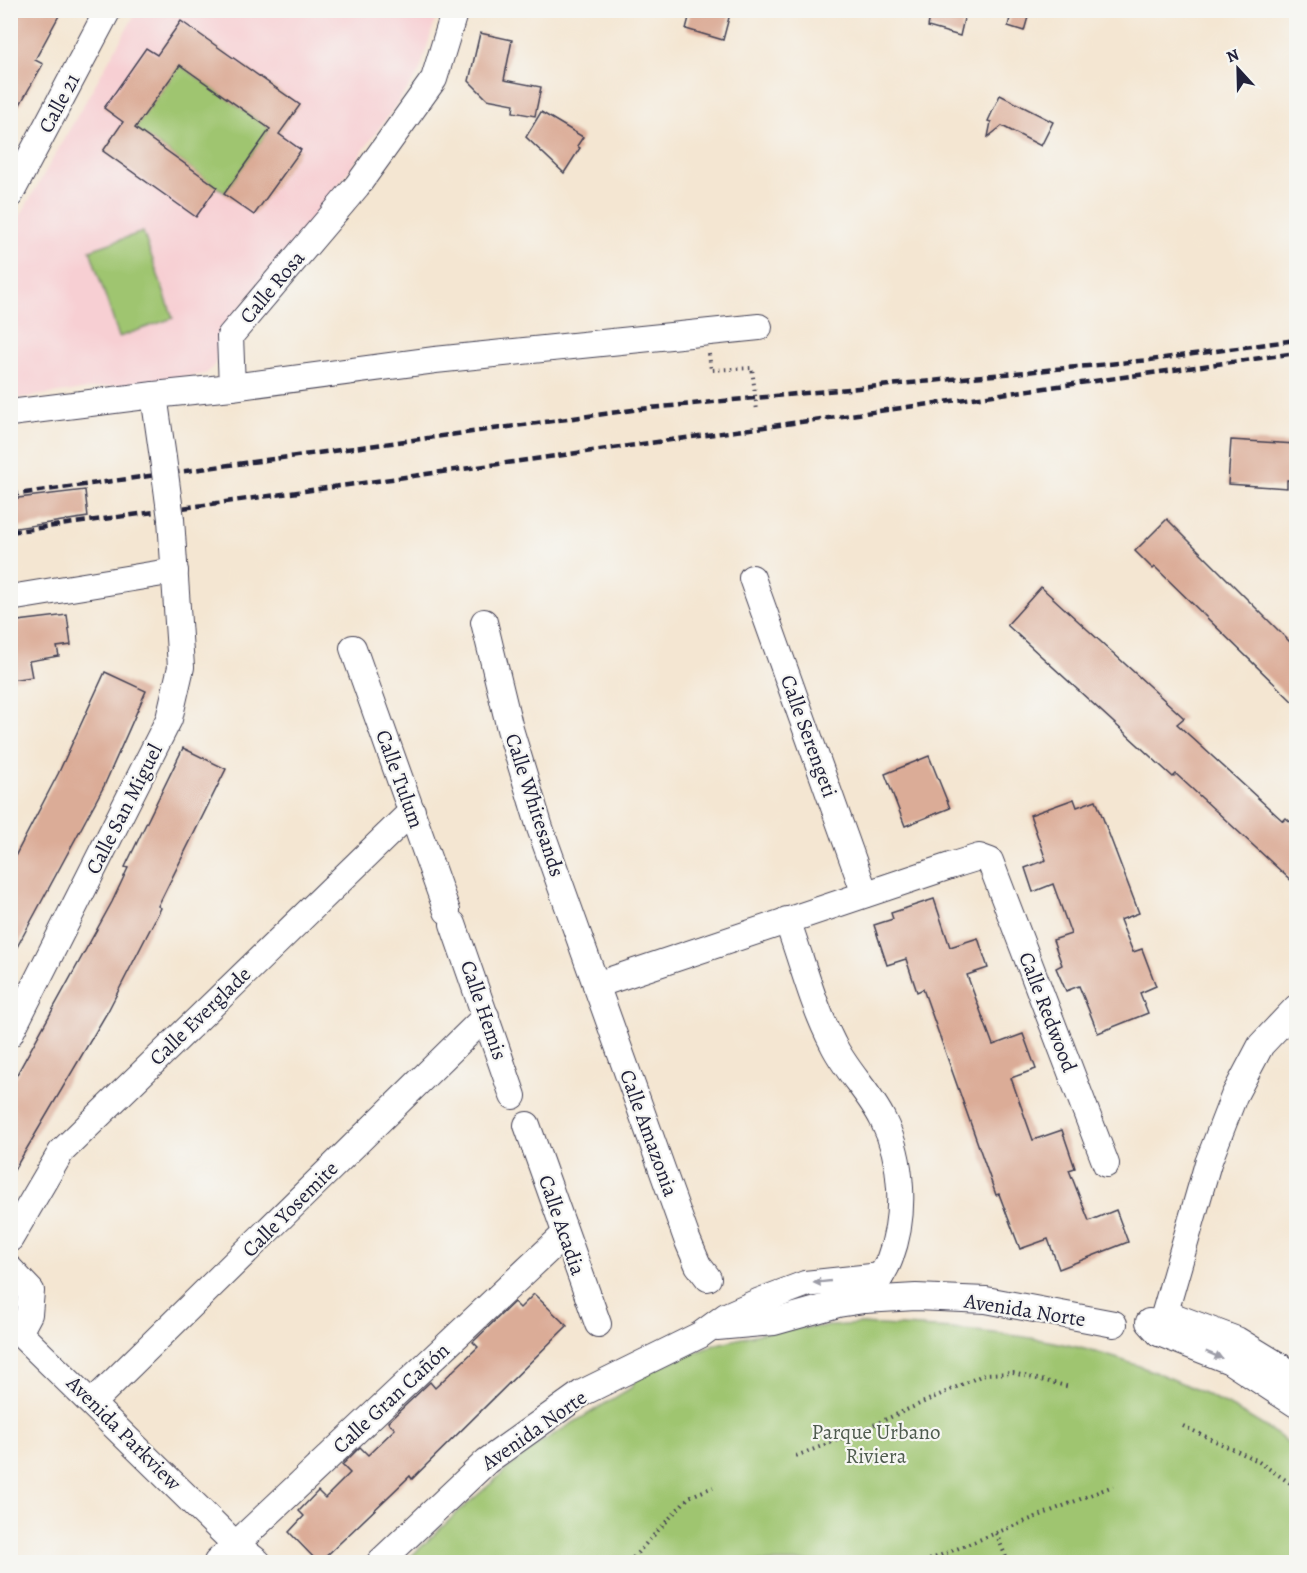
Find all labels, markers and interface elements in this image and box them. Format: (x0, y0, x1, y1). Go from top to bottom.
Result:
north arrow (1208, 39, 1268, 99)
text: N (1223, 44, 1243, 68)
street label: Calle 21 (32, 68, 86, 138)
street label: Calle Rosa (233, 244, 311, 330)
street label: Calle Serengeti (774, 671, 844, 801)
street label: Calle Tulum (369, 726, 431, 832)
street label: Calle Whitesands (499, 730, 571, 880)
street label: Calle San Miguel (79, 739, 169, 879)
street label: Calle Redwood (1012, 948, 1084, 1077)
street label: Calle Hemis (454, 957, 514, 1063)
street label: Calle Everglade (143, 960, 257, 1072)
street label: Calle Amazonia (613, 1066, 685, 1201)
street label: Calle Yosemite (236, 1155, 344, 1263)
street label: Calle Acadia (532, 1171, 592, 1279)
one-way arrow (813, 1278, 832, 1287)
street label: Avenida Norte (961, 1286, 1088, 1333)
street label: Calle Gran Cañón (326, 1336, 456, 1460)
one-way arrow (1205, 1351, 1223, 1360)
street label: Avenida Parkview (60, 1369, 188, 1497)
street label: Avenida Norte (475, 1383, 592, 1477)
park label: Parque Urbano Riviera (812, 1418, 940, 1470)

